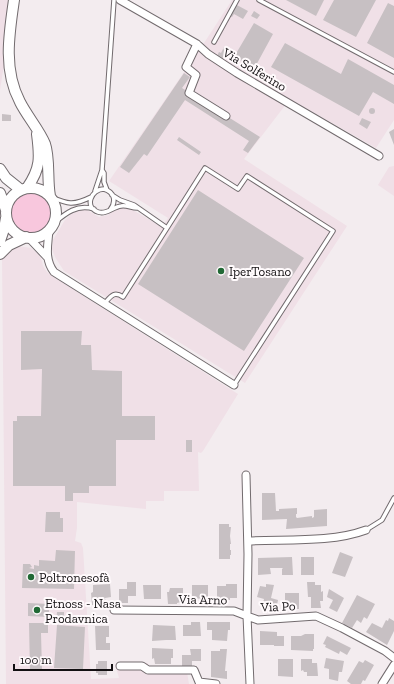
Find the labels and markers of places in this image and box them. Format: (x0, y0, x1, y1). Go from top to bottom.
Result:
place label: IperTosano (229, 264, 292, 279)
marker: IperTosano (216, 266, 226, 276)
place label: Poltronesofà (39, 570, 110, 585)
marker: Poltronesofà (26, 572, 36, 582)
place label: Etnoss - Nasa Prodavnica (45, 596, 122, 626)
marker: Etnoss - Nasa Prodavnica (32, 605, 42, 615)

